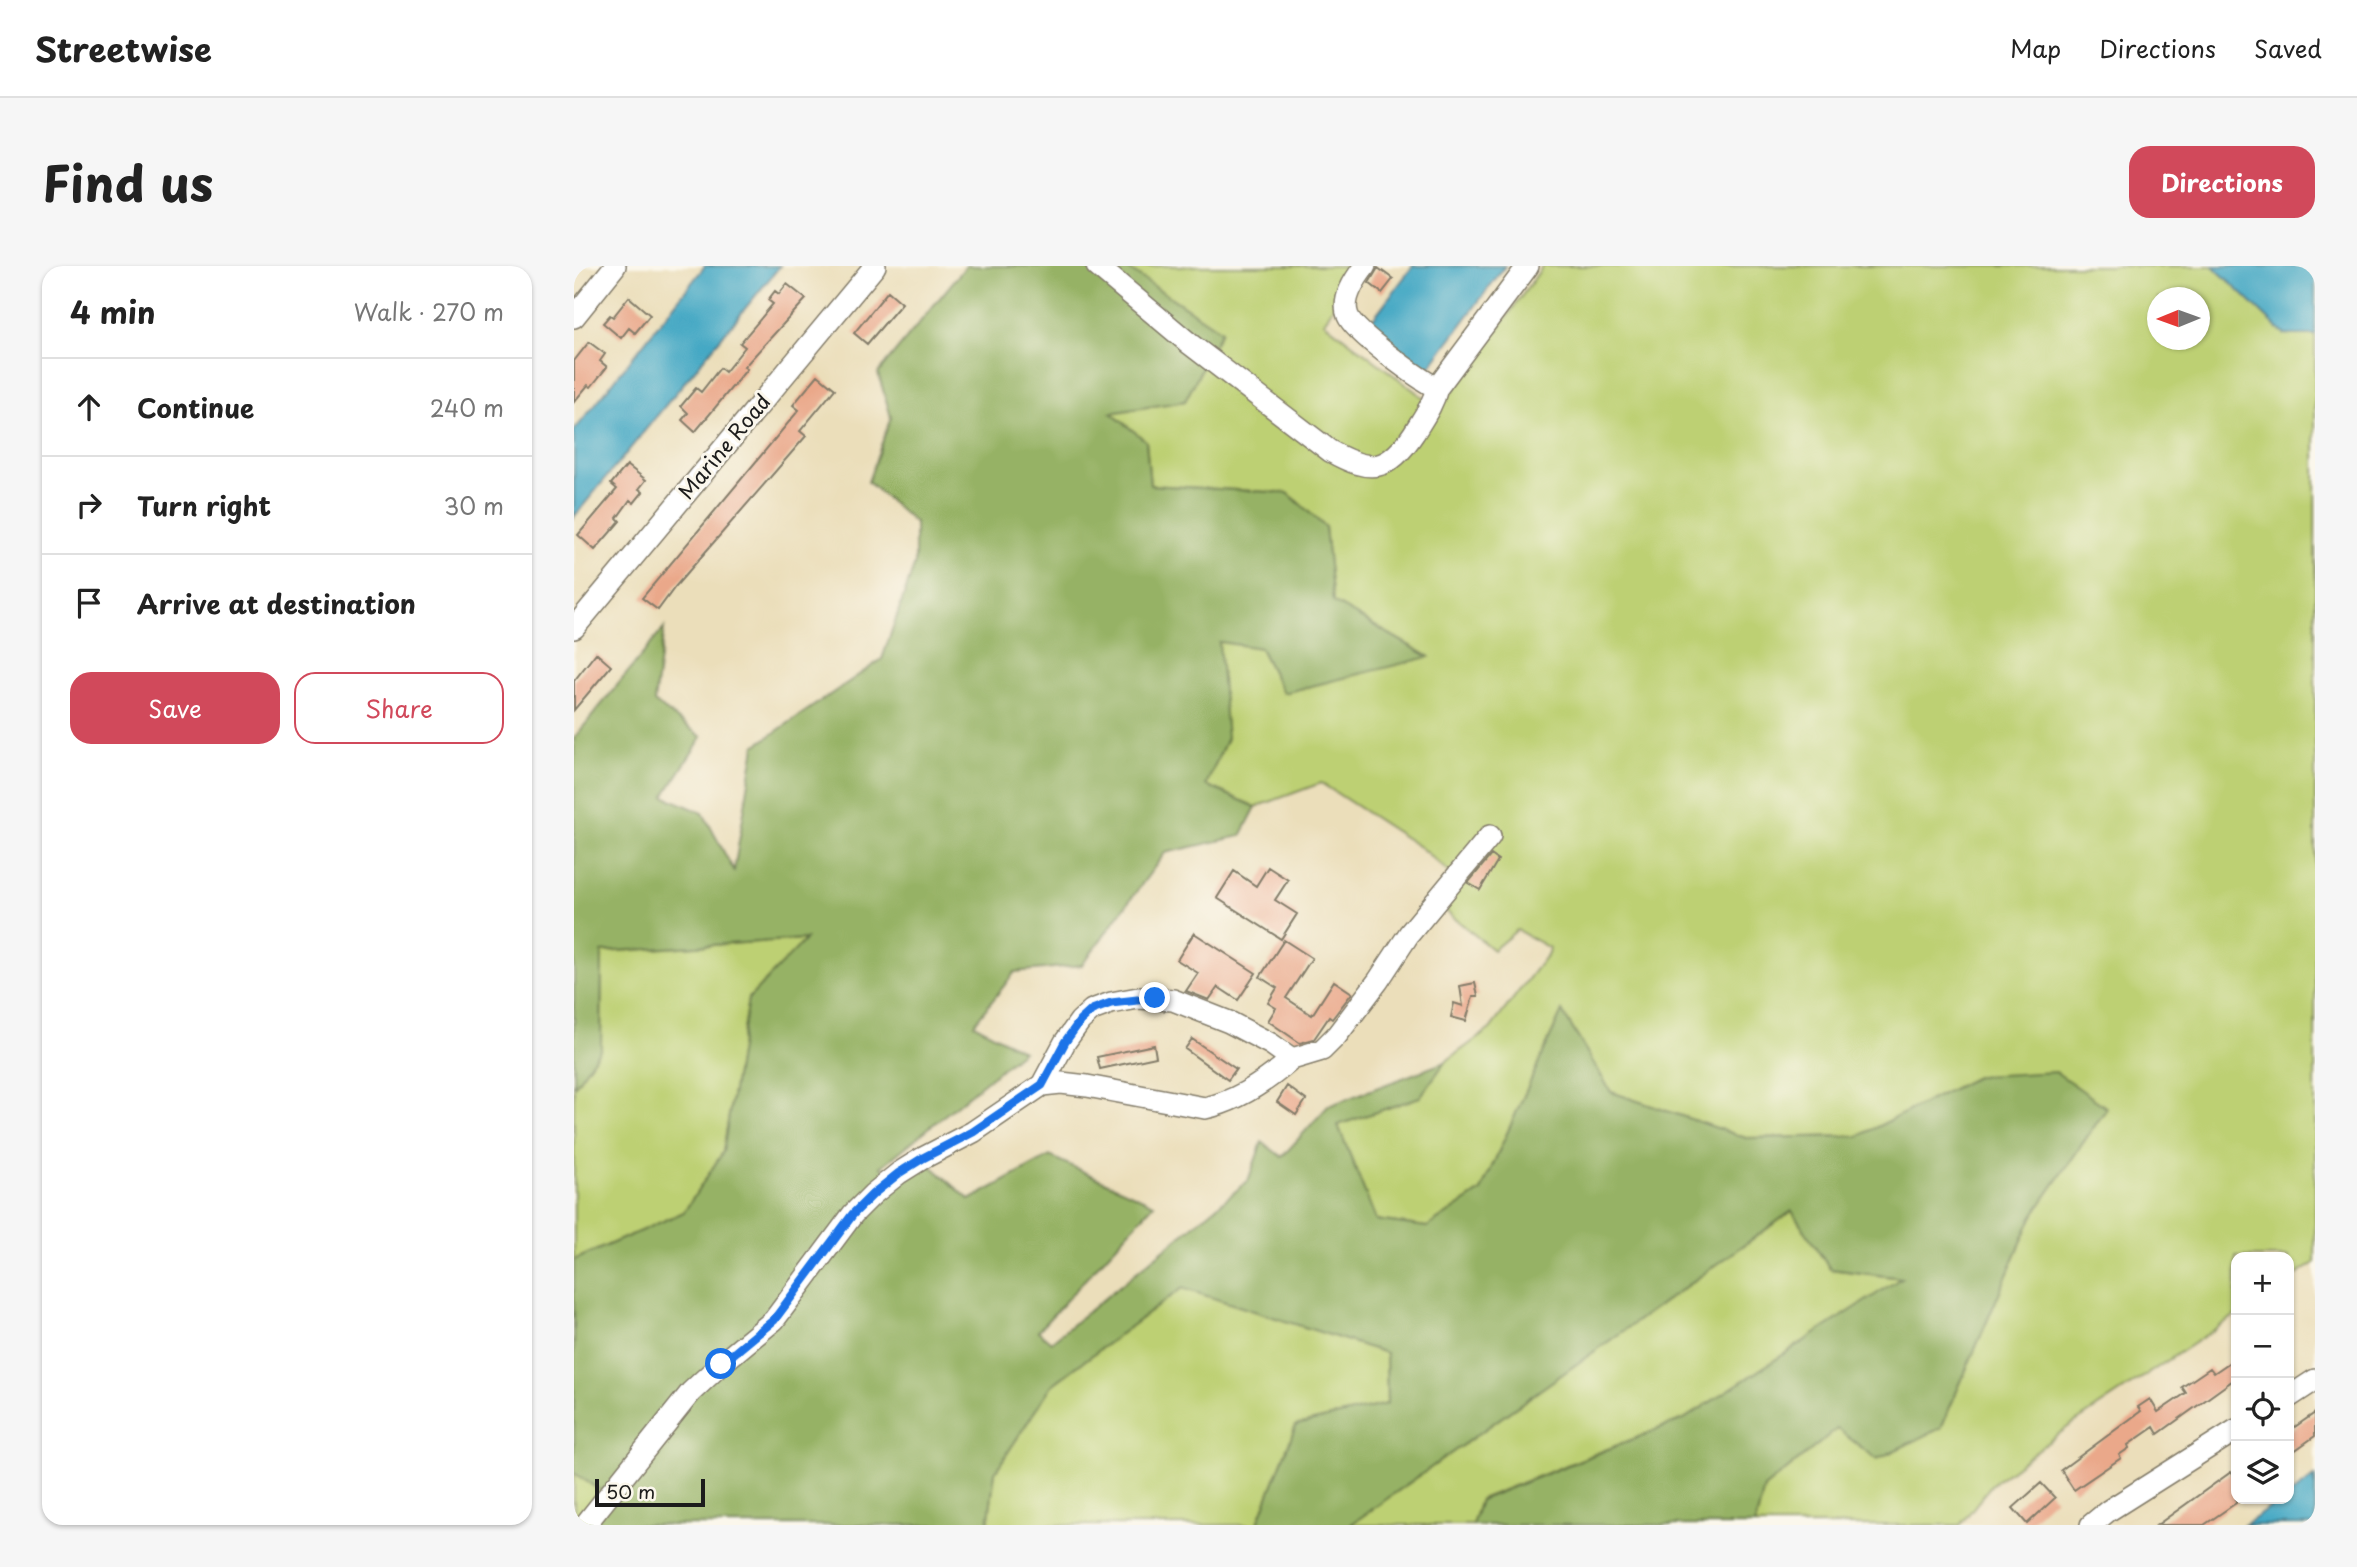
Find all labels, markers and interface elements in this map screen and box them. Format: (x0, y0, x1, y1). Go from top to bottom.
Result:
text: Streetwise (35, 23, 212, 73)
text: Map (2010, 30, 2061, 66)
text: Directions (2099, 30, 2216, 66)
text: Saved (2254, 30, 2322, 66)
text: Find us (42, 145, 213, 219)
button: Directions (2129, 146, 2315, 218)
north arrow (2147, 287, 2210, 350)
text: 4 min (70, 289, 156, 334)
text: Walk · 270 m (354, 294, 504, 329)
street label: Marine Road (670, 386, 777, 505)
icon: ahead (70, 388, 108, 426)
text: Continue (137, 388, 254, 427)
text: 240 m (430, 390, 504, 425)
icon: right (70, 486, 108, 524)
text: Turn right (137, 486, 271, 525)
text: 30 m (443, 488, 504, 523)
icon: arrive (70, 584, 108, 622)
text: Arrive at destination (137, 584, 416, 623)
button: Save (70, 672, 280, 744)
button: Share (294, 672, 504, 744)
route end (1139, 982, 1170, 1013)
map controls (2231, 1252, 2294, 1504)
button: + (2231, 1252, 2294, 1315)
button: − (2231, 1315, 2294, 1378)
route start (705, 1348, 736, 1379)
button: locate (2231, 1378, 2294, 1441)
button: layers (2231, 1441, 2294, 1504)
scale bar (595, 1476, 705, 1508)
text: 50 m (606, 1477, 655, 1505)

